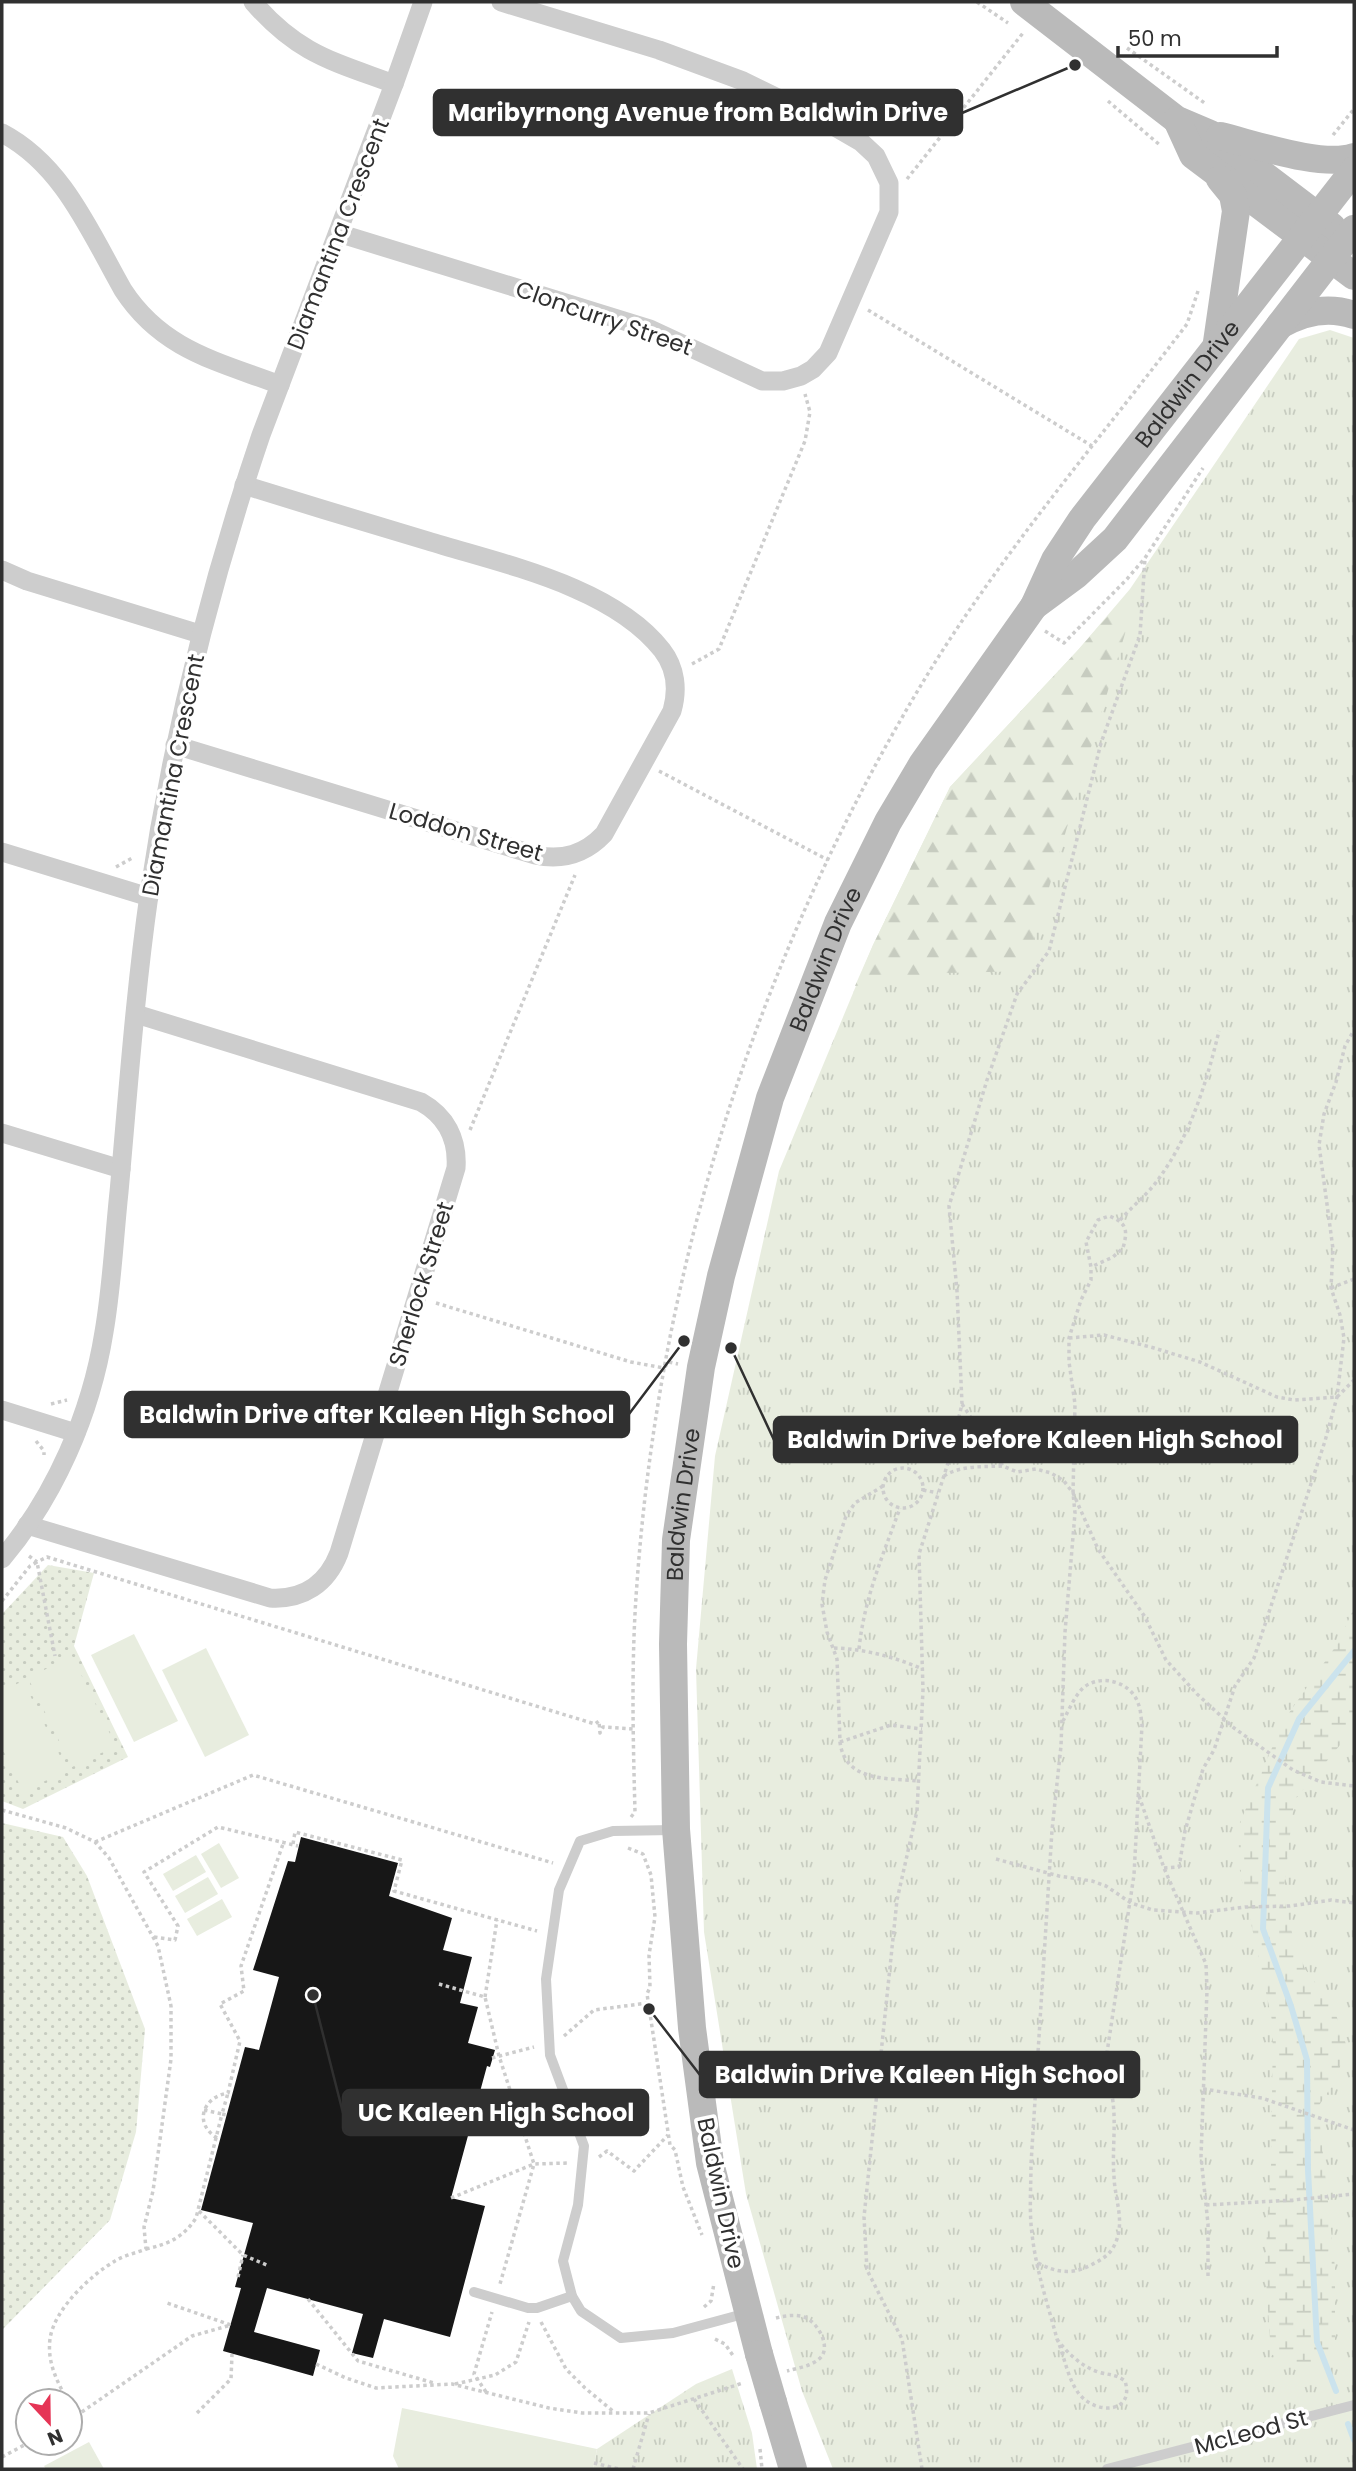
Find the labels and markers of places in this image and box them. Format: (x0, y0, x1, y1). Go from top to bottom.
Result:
callout: Maribyrnong Avenue from Baldwin Drive (434, 90, 962, 135)
callout: Baldwin Drive after Kaleen High School (125, 1392, 629, 1437)
callout: Baldwin Drive before Kaleen High School (774, 1417, 1297, 1462)
callout: Baldwin Drive Kaleen High School (700, 2052, 1139, 2097)
callout: UC Kaleen High School (343, 2090, 648, 2135)

